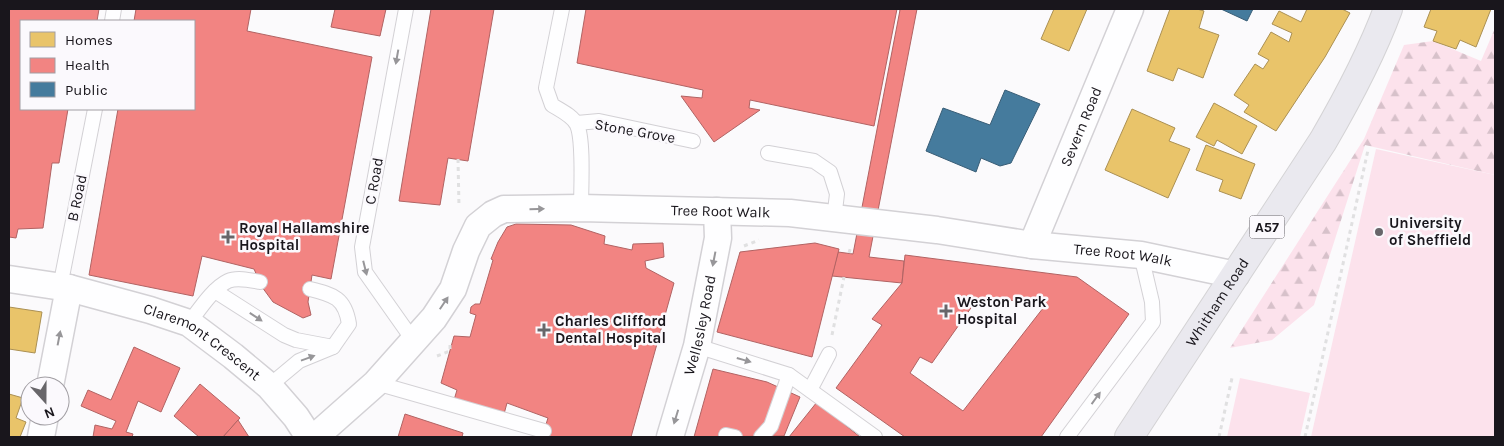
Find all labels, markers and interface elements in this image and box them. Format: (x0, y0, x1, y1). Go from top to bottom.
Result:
legend (20, 20, 195, 110)
text: Homes (65, 31, 113, 49)
one-way arrow (392, 49, 400, 65)
text: Health (65, 56, 110, 74)
text: Public (65, 81, 108, 99)
street label: Severn Road (1057, 84, 1106, 169)
street label: Stone Grove (593, 115, 677, 147)
street label: C Road (361, 156, 387, 206)
street label: B Road (63, 173, 91, 223)
street label: Tree Root Walk (671, 201, 770, 222)
one-way arrow (529, 205, 545, 213)
place label: University of Sheffield (1389, 214, 1471, 249)
road number: A57 (1250, 216, 1284, 238)
place label: Royal Hallamshire Hospital (239, 219, 369, 254)
marker: University of Sheffield (1373, 226, 1385, 238)
marker: Royal Hallamshire Hospital (221, 230, 235, 244)
street label: Tree Root Walk (1073, 240, 1174, 270)
one-way arrow (710, 252, 718, 267)
street label: Whitham Road (1182, 255, 1253, 350)
one-way arrow (361, 260, 369, 276)
street label: Wellesley Road (680, 274, 720, 377)
place label: Weston Park Hospital (957, 293, 1046, 328)
one-way arrow (439, 296, 449, 310)
street label: Claremont Crescent (141, 300, 264, 384)
marker: Weston Park Hospital (939, 304, 953, 318)
place label: Charles Clifford Dental Hospital (555, 312, 666, 347)
one-way arrow (250, 313, 263, 322)
marker: Charles Clifford Dental Hospital (537, 323, 551, 337)
one-way arrow (56, 330, 64, 346)
one-way arrow (301, 354, 316, 362)
one-way arrow (737, 356, 752, 364)
north arrow (20, 376, 70, 426)
one-way arrow (1091, 392, 1102, 405)
text: N (42, 403, 57, 422)
one-way arrow (672, 410, 680, 425)

